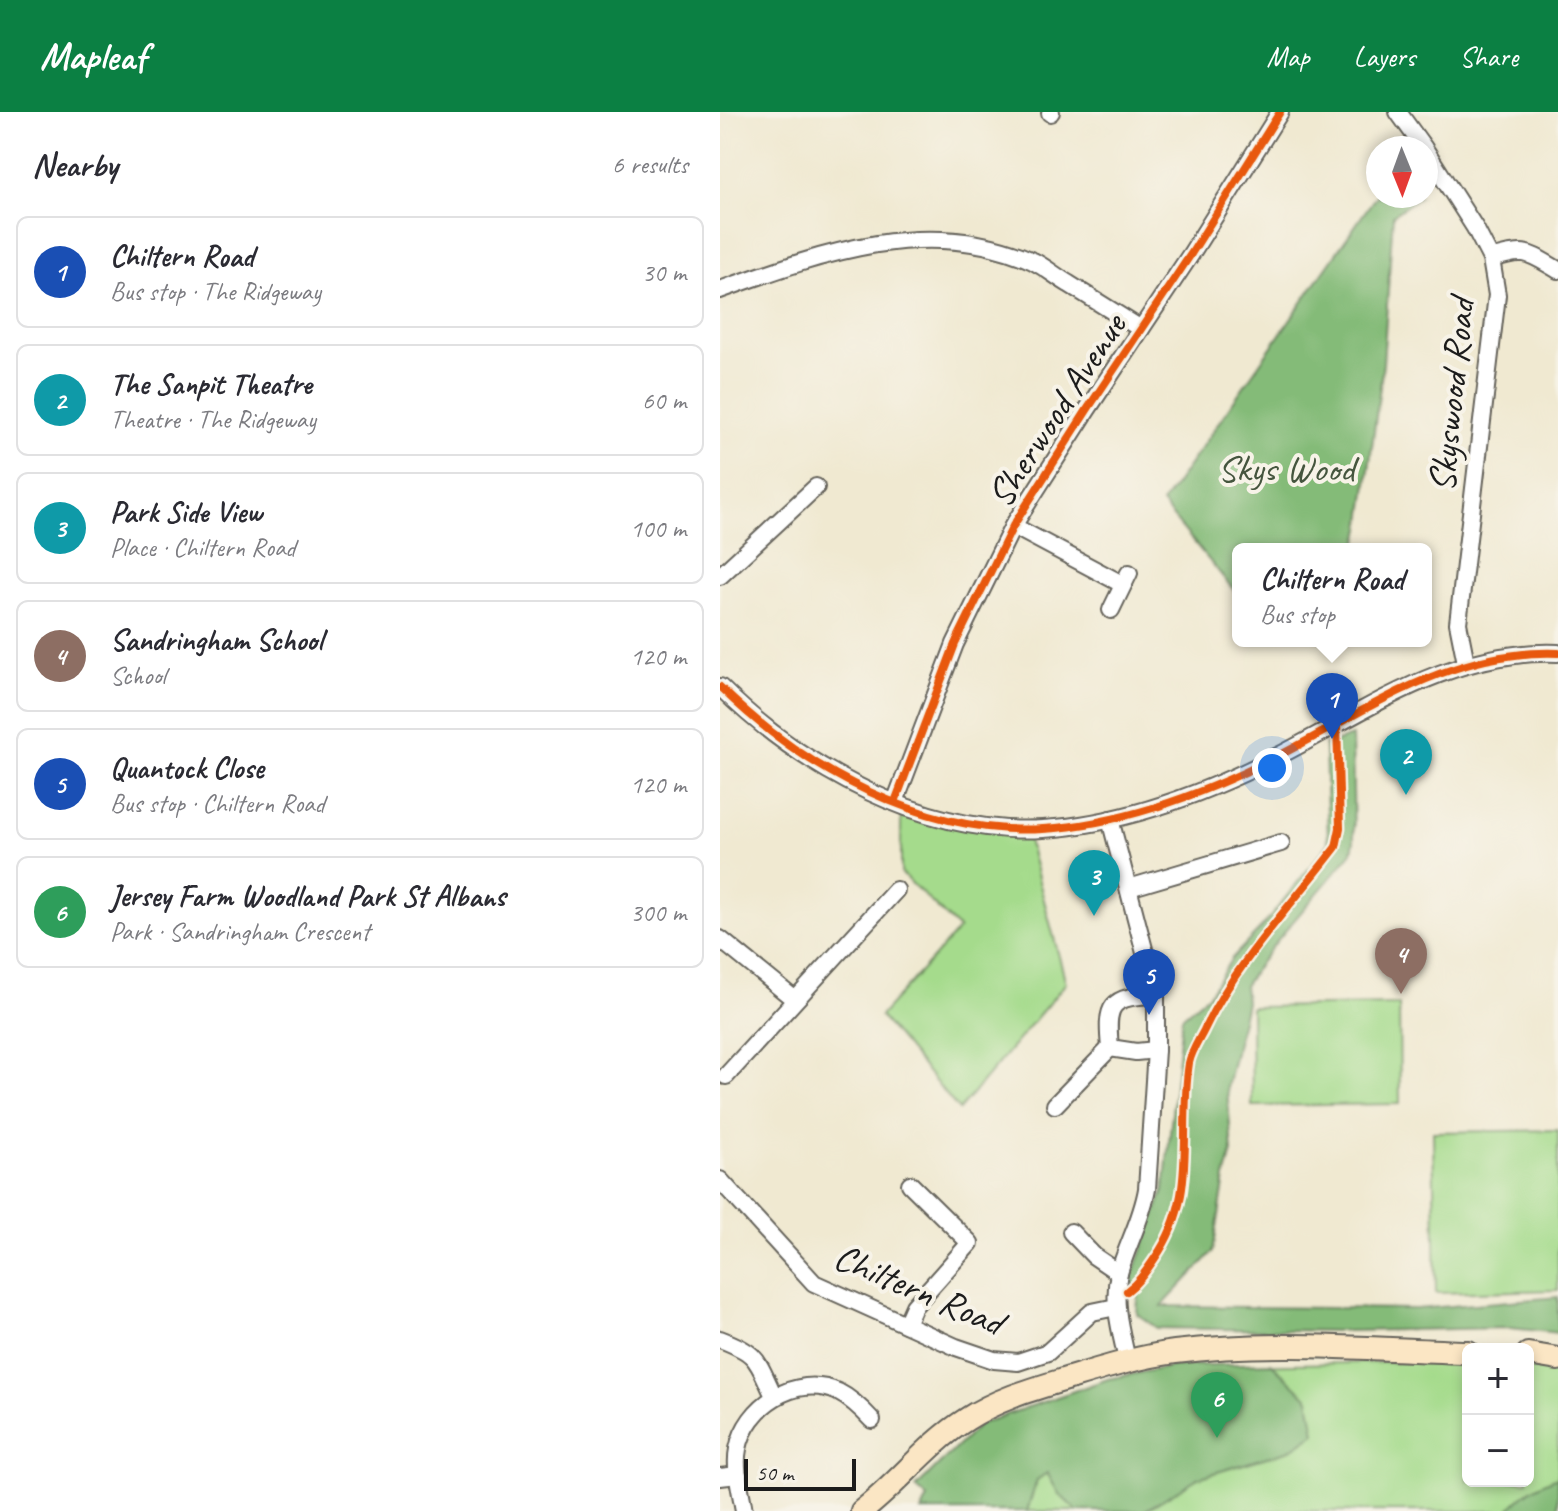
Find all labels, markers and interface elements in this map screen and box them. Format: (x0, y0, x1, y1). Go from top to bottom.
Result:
text: Mapleaf (40, 33, 146, 80)
text: Map (1267, 39, 1310, 74)
text: Layers (1354, 39, 1415, 74)
text: Share (1459, 39, 1518, 74)
north arrow (1366, 136, 1438, 208)
text: Nearby (32, 143, 118, 186)
text: 6 results (612, 148, 688, 181)
text: Chiltern Road (110, 237, 254, 275)
text: 1 (54, 256, 66, 289)
text: 30 m (642, 256, 686, 289)
text: Bus stop · The Ridgeway (110, 275, 321, 308)
street label: Skyswood Road (1418, 291, 1486, 494)
street label: Sherwood Avenue (977, 303, 1138, 516)
text: The Sanpit Theatre (110, 365, 312, 403)
text: 2 (54, 384, 66, 417)
text: 60 m (642, 384, 686, 417)
text: Theatre · The Ridgeway (110, 403, 316, 436)
park label: Skys Wood (1218, 445, 1361, 492)
text: Park Side View (110, 493, 262, 531)
text: 3 (54, 512, 66, 545)
text: 100 m (630, 512, 686, 545)
text: Place · Chiltern Road (110, 531, 296, 564)
popup (1232, 543, 1432, 647)
text: Chiltern Road (1260, 560, 1404, 598)
text: Bus stop (1260, 598, 1335, 631)
text: Sandringham School (110, 621, 323, 659)
text: 4 (54, 640, 66, 673)
text: 120 m (630, 640, 686, 673)
text: School (110, 659, 166, 692)
pin: 1 (1306, 673, 1358, 739)
pin: 2 (1380, 729, 1432, 795)
your location (1252, 748, 1292, 788)
text: Quantock Close (110, 749, 264, 787)
text: 5 (54, 768, 66, 801)
text: 120 m (630, 768, 686, 801)
text: Bus stop · Chiltern Road (110, 787, 325, 820)
pin: 3 (1068, 850, 1120, 916)
text: Jersey Farm Woodland Park St Albans (110, 877, 506, 915)
text: 6 (54, 896, 66, 929)
text: 300 m (630, 896, 686, 929)
text: Park · Sandringham Crescent (110, 915, 370, 948)
pin: 4 (1375, 928, 1427, 994)
pin: 5 (1123, 949, 1175, 1015)
street label: Chiltern Road (827, 1233, 1015, 1348)
map controls (1462, 1343, 1534, 1487)
button: + (1462, 1343, 1534, 1415)
pin: 6 (1191, 1372, 1243, 1438)
button: − (1462, 1415, 1534, 1487)
scale bar (744, 1455, 856, 1491)
text: 50 m (756, 1459, 793, 1487)

